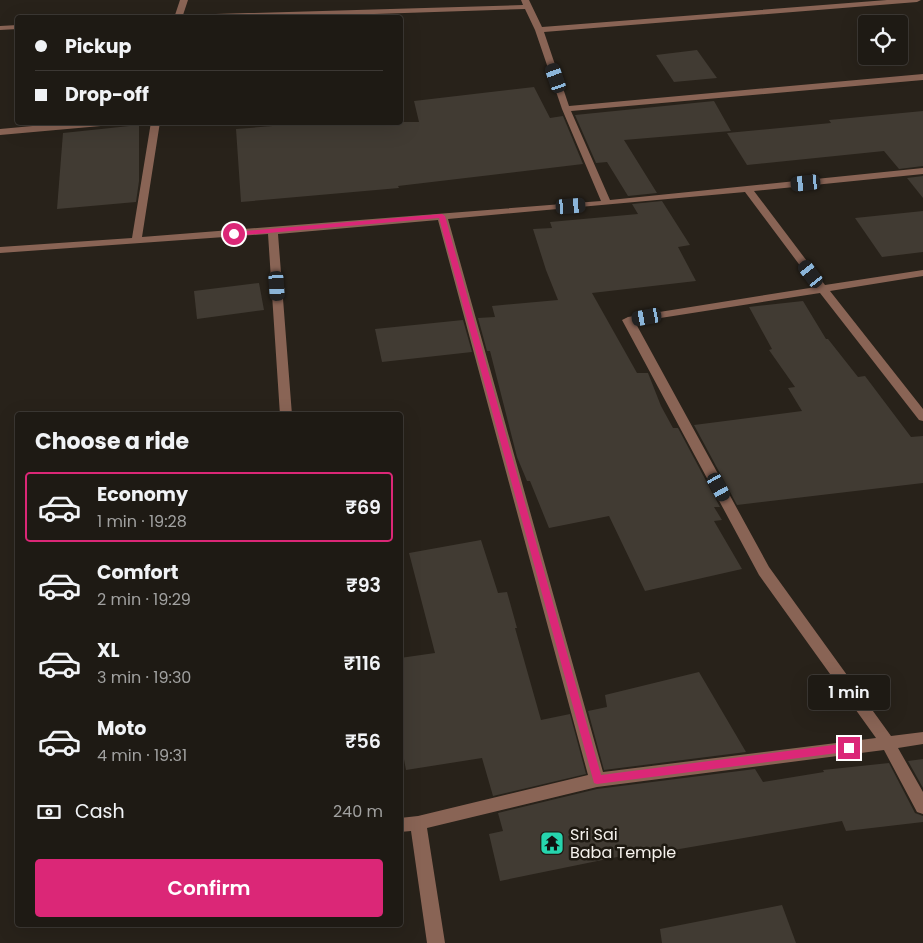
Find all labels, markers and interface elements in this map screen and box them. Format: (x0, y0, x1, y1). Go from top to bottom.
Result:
map controls (858, 15, 908, 65)
button: locate (858, 15, 908, 65)
text: Pickup (65, 33, 131, 60)
car (544, 61, 567, 95)
text: Drop-off (65, 81, 149, 108)
car (790, 174, 821, 192)
car (555, 197, 586, 215)
route start (223, 223, 245, 245)
car (795, 258, 826, 290)
car (268, 271, 285, 301)
car (630, 307, 663, 327)
text: Choose a ride (35, 426, 189, 457)
car (705, 470, 732, 504)
text: Economy (97, 481, 188, 508)
icon: car (37, 485, 82, 530)
text: ₹69 (345, 494, 381, 521)
text: 1 min · 19:28 (97, 510, 187, 533)
text: Comfort (97, 559, 179, 586)
icon: car (37, 563, 82, 608)
text: ₹93 (346, 572, 381, 599)
text: 2 min · 19:29 (97, 588, 191, 611)
text: XL (97, 637, 120, 664)
icon: car (37, 641, 82, 686)
text: ₹116 (343, 650, 381, 677)
text: 3 min · 19:30 (97, 666, 191, 689)
callout: 1 min (808, 676, 890, 710)
text: 1 min (828, 681, 870, 704)
text: Moto (97, 715, 146, 742)
icon: car (37, 719, 82, 764)
text: ₹56 (345, 728, 381, 755)
route end (838, 737, 860, 759)
text: 4 min · 19:31 (97, 744, 187, 767)
icon: cash (35, 798, 63, 826)
text: Cash (75, 798, 125, 825)
text: 240 m (333, 800, 383, 823)
place label: Sri Sai Baba Temple (570, 823, 676, 864)
temple icon: Sri Sai Baba Temple (539, 830, 565, 856)
button: Confirm (35, 859, 383, 917)

